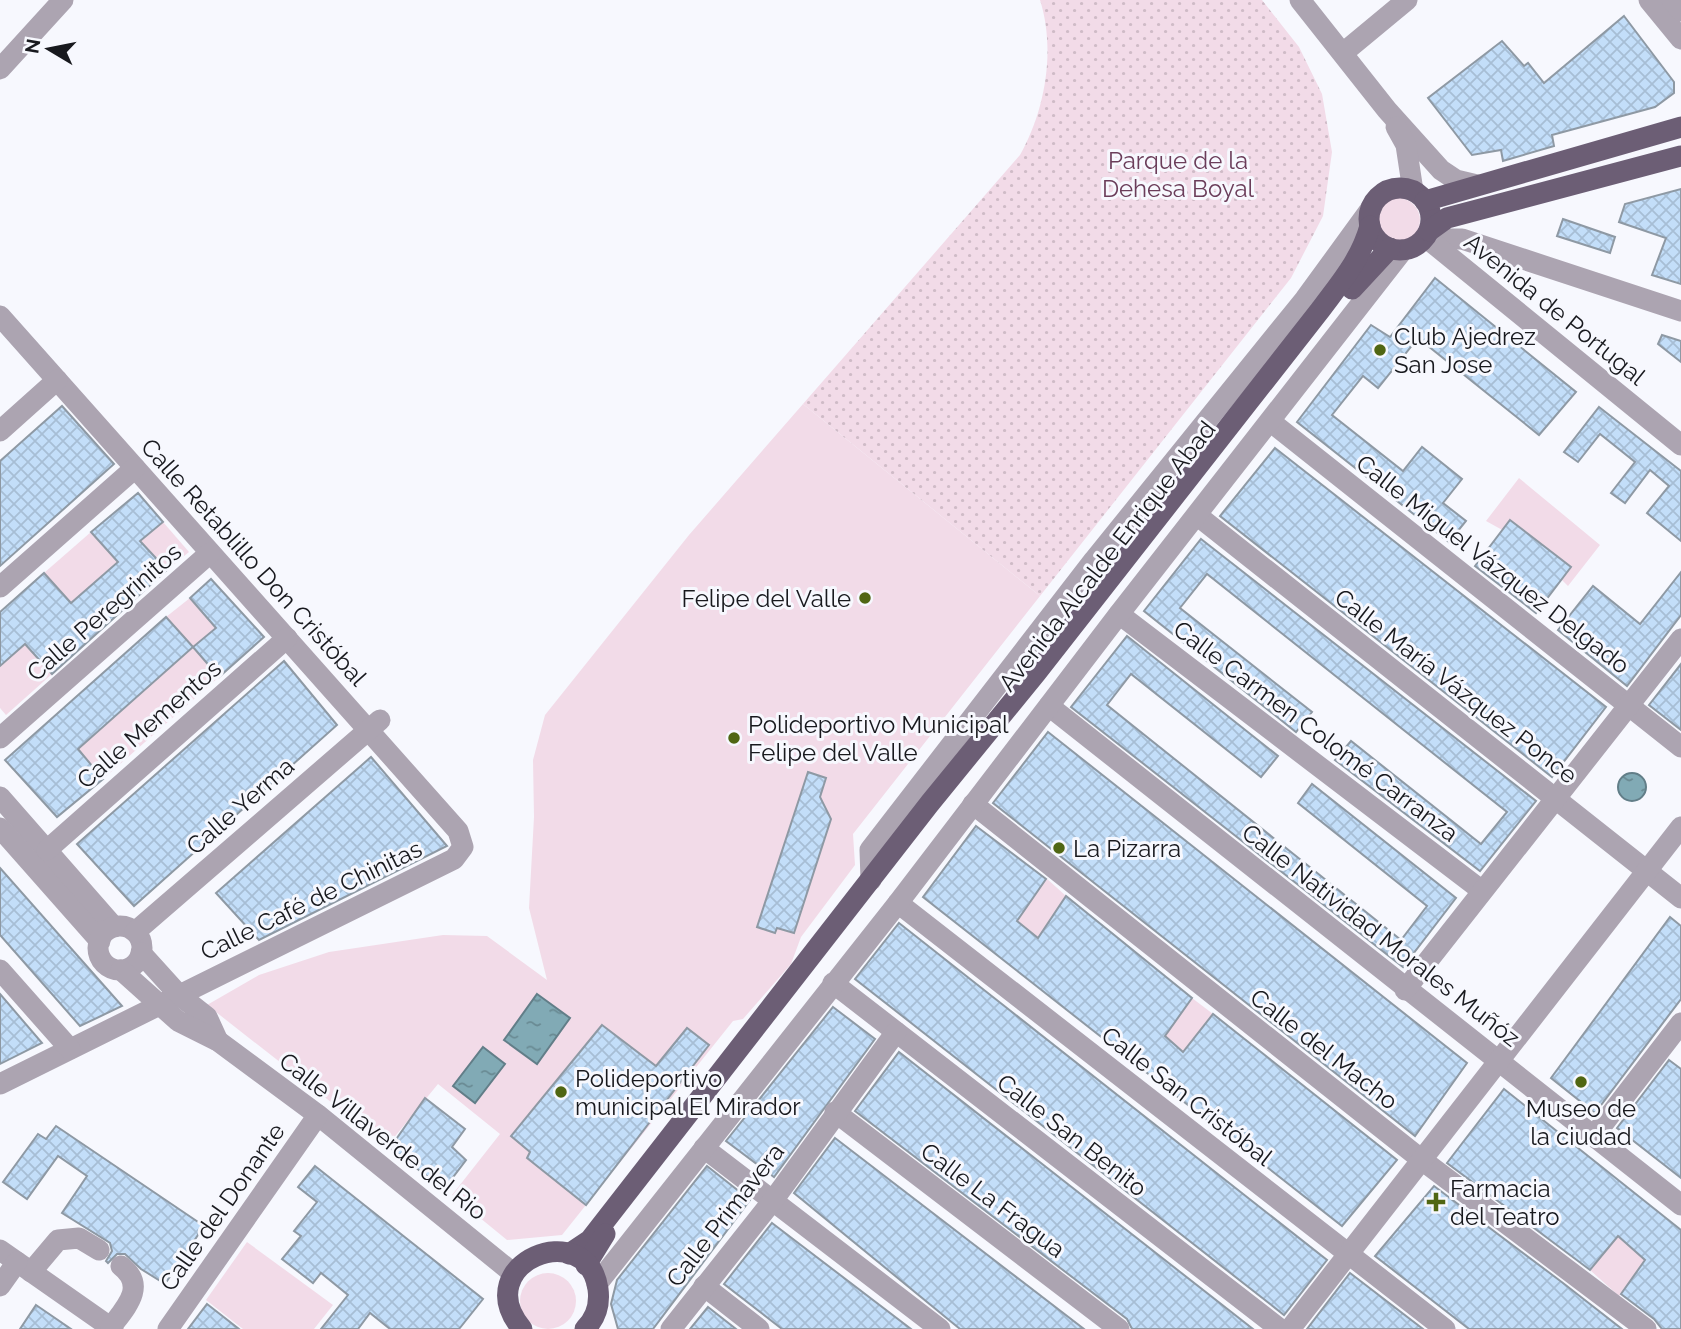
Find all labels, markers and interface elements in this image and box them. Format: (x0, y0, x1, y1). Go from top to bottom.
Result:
north arrow (14, 14, 84, 84)
text: N (20, 37, 44, 55)
park label: Parque de la Dehesa Boyal (1102, 146, 1255, 203)
street label: Avenida de Portugal (1459, 227, 1652, 391)
place label: Club Ajedrez San Jose (1394, 322, 1536, 379)
marker: Club Ajedrez San Jose (1372, 342, 1388, 358)
street label: Avenida Alcalde Enrique Abad (992, 415, 1222, 697)
street label: Calle Retablillo Don Cristóbal (135, 432, 373, 692)
street label: Calle Miguel Vázquez Delgado (1351, 448, 1635, 680)
street label: Calle Peregrinitos (21, 537, 187, 687)
street label: Calle María Vázquez Ponce (1329, 582, 1583, 790)
place label: Felipe del Valle (681, 584, 851, 613)
marker: Felipe del Valle (857, 590, 873, 606)
street label: Calle Carmen Colomé Carranza (1168, 614, 1464, 848)
street label: Calle Mementos (71, 654, 227, 794)
place label: Polideportivo Municipal Felipe del Valle (748, 710, 1009, 767)
marker: Polideportivo Municipal Felipe del Valle (726, 730, 742, 746)
street label: Calle Yerma (180, 751, 300, 861)
street label: Calle Natividad Morales Muñóz (1236, 818, 1526, 1052)
street label: Calle Café de Chinitas (196, 834, 426, 966)
place label: La Pizarra (1073, 834, 1181, 863)
marker: La Pizarra (1051, 840, 1067, 856)
street label: Calle del Macho (1244, 982, 1404, 1116)
street label: Calle San Cristóbal (1096, 1020, 1279, 1172)
street label: Calle Villaverde del Rio (274, 1046, 492, 1226)
place label: Polideportivo municipal El Mirador (575, 1064, 801, 1121)
street label: Calle San Benito (991, 1068, 1153, 1202)
marker: Museo de la ciudad (1573, 1074, 1589, 1090)
marker: Polideportivo municipal El Mirador (553, 1084, 569, 1100)
place label: Museo de la ciudad (1526, 1094, 1636, 1151)
street label: Calle del Donante (153, 1118, 291, 1296)
street label: Calle La Fragua (915, 1136, 1071, 1264)
street label: Calle Primavera (660, 1137, 790, 1293)
place label: Farmacia del Teatro (1450, 1174, 1560, 1231)
marker: Farmacia del Teatro (1428, 1194, 1444, 1210)

